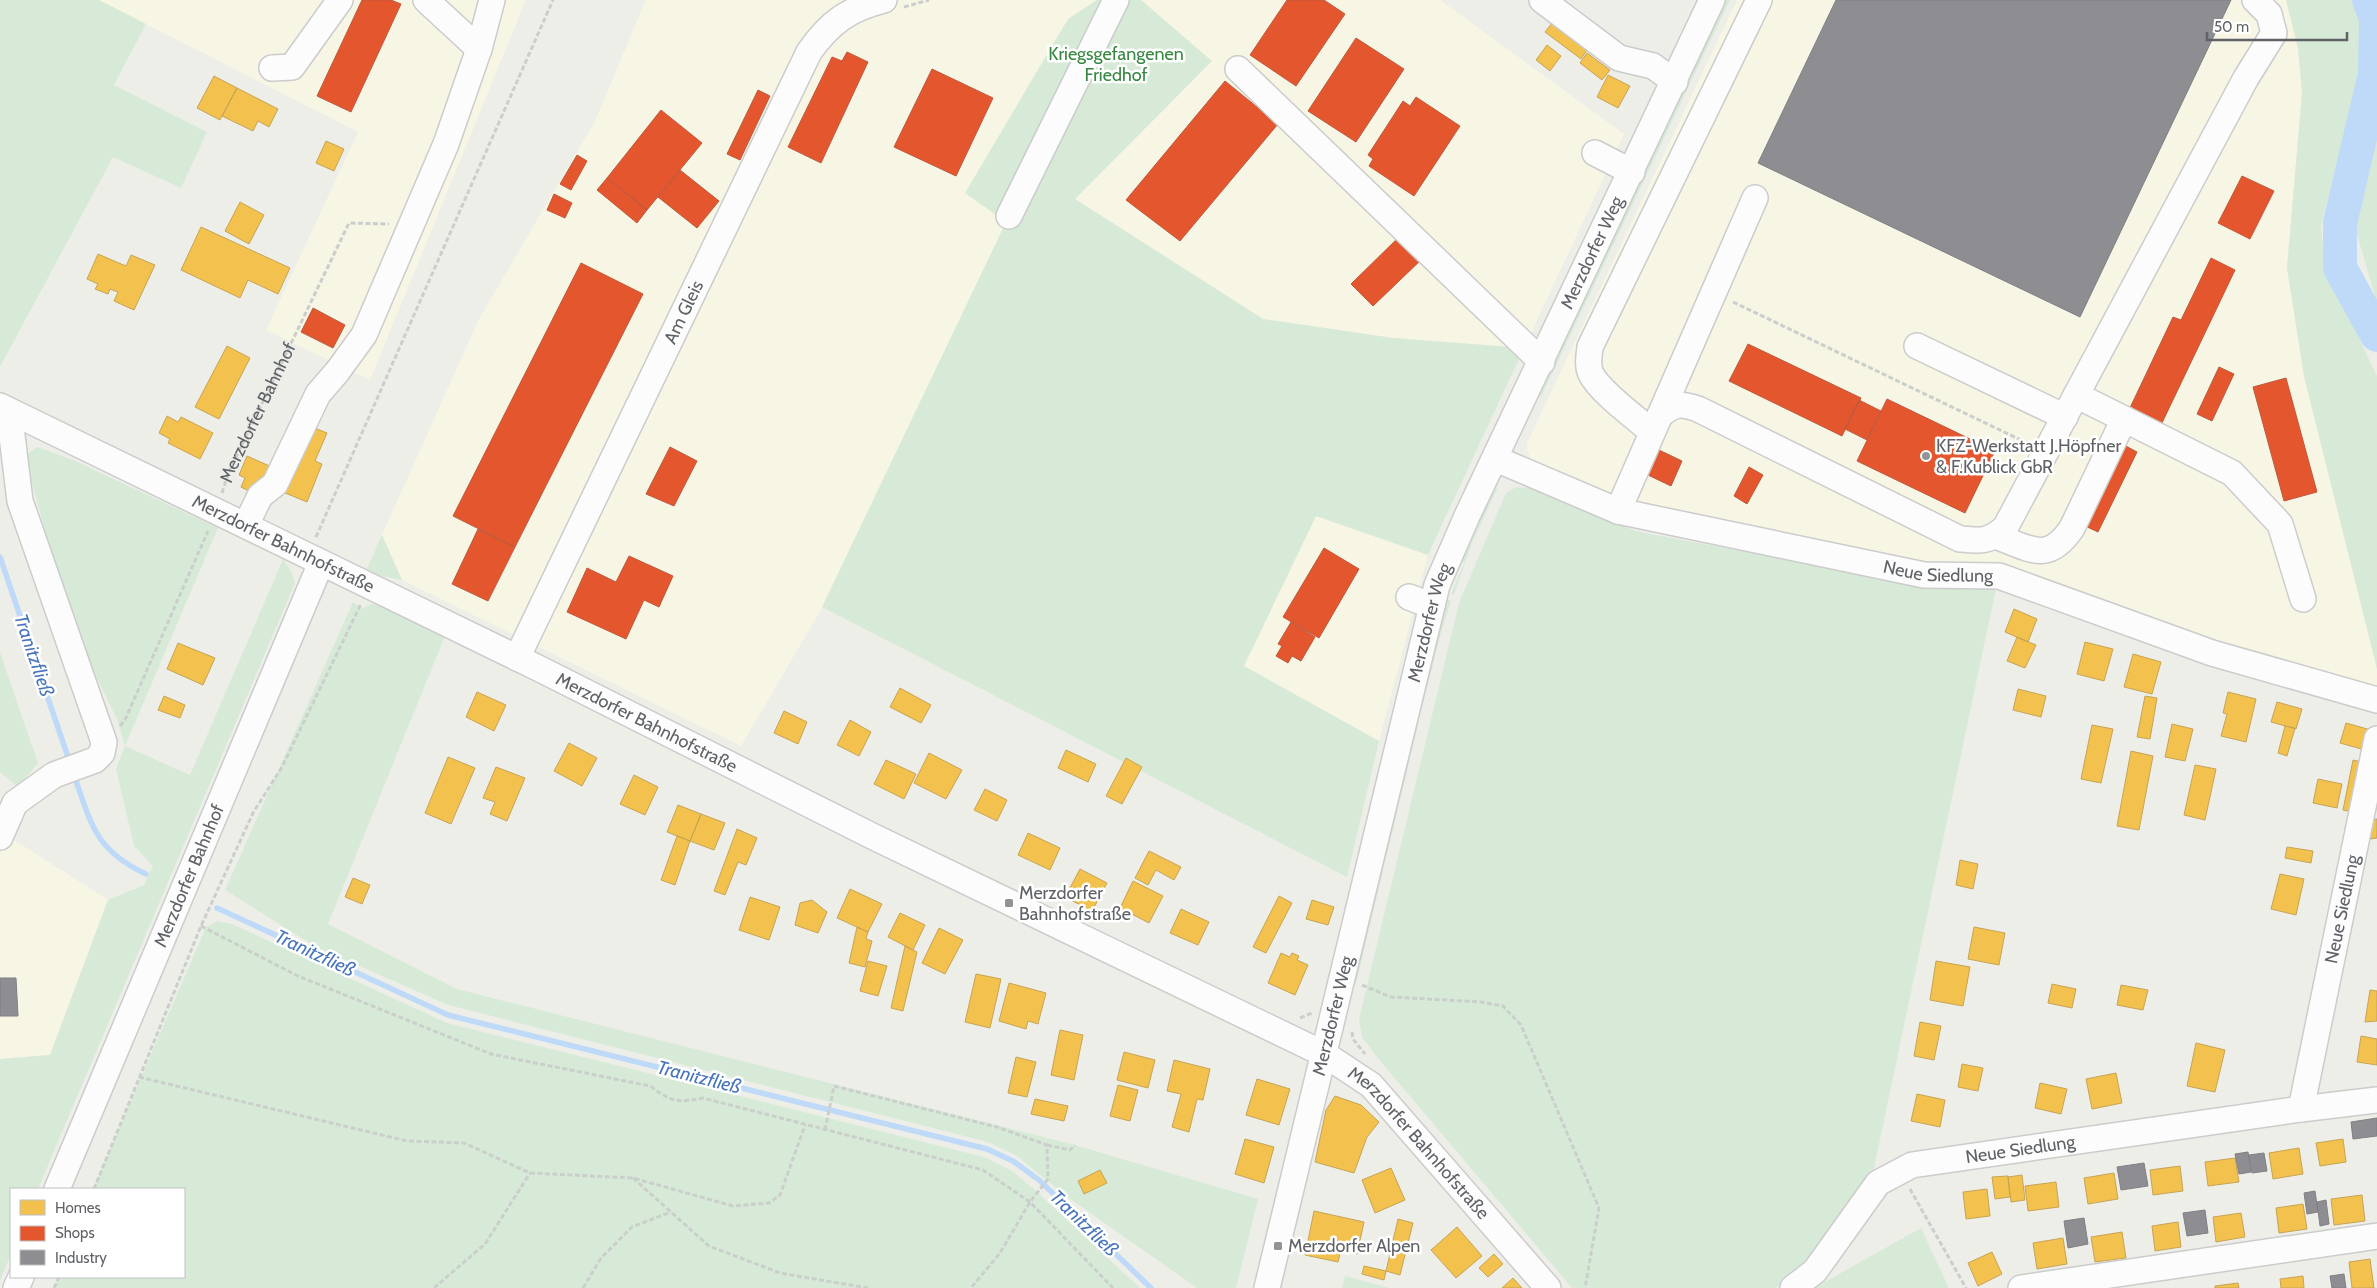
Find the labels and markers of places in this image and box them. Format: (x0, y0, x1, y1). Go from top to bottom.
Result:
place label: KFZ-Werkstatt J.Höpfner & F.Kublick GbR (1936, 435, 2122, 478)
marker: KFZ-Werkstatt J.Höpfner & F.Kublick GbR (1920, 450, 1932, 462)
place label: Merzdorfer Bahnhofstraße (1019, 882, 1131, 925)
marker: Merzdorfer Bahnhofstraße (1003, 897, 1015, 909)
place label: Merzdorfer Alpen (1288, 1235, 1420, 1257)
marker: Merzdorfer Alpen (1272, 1240, 1284, 1252)

